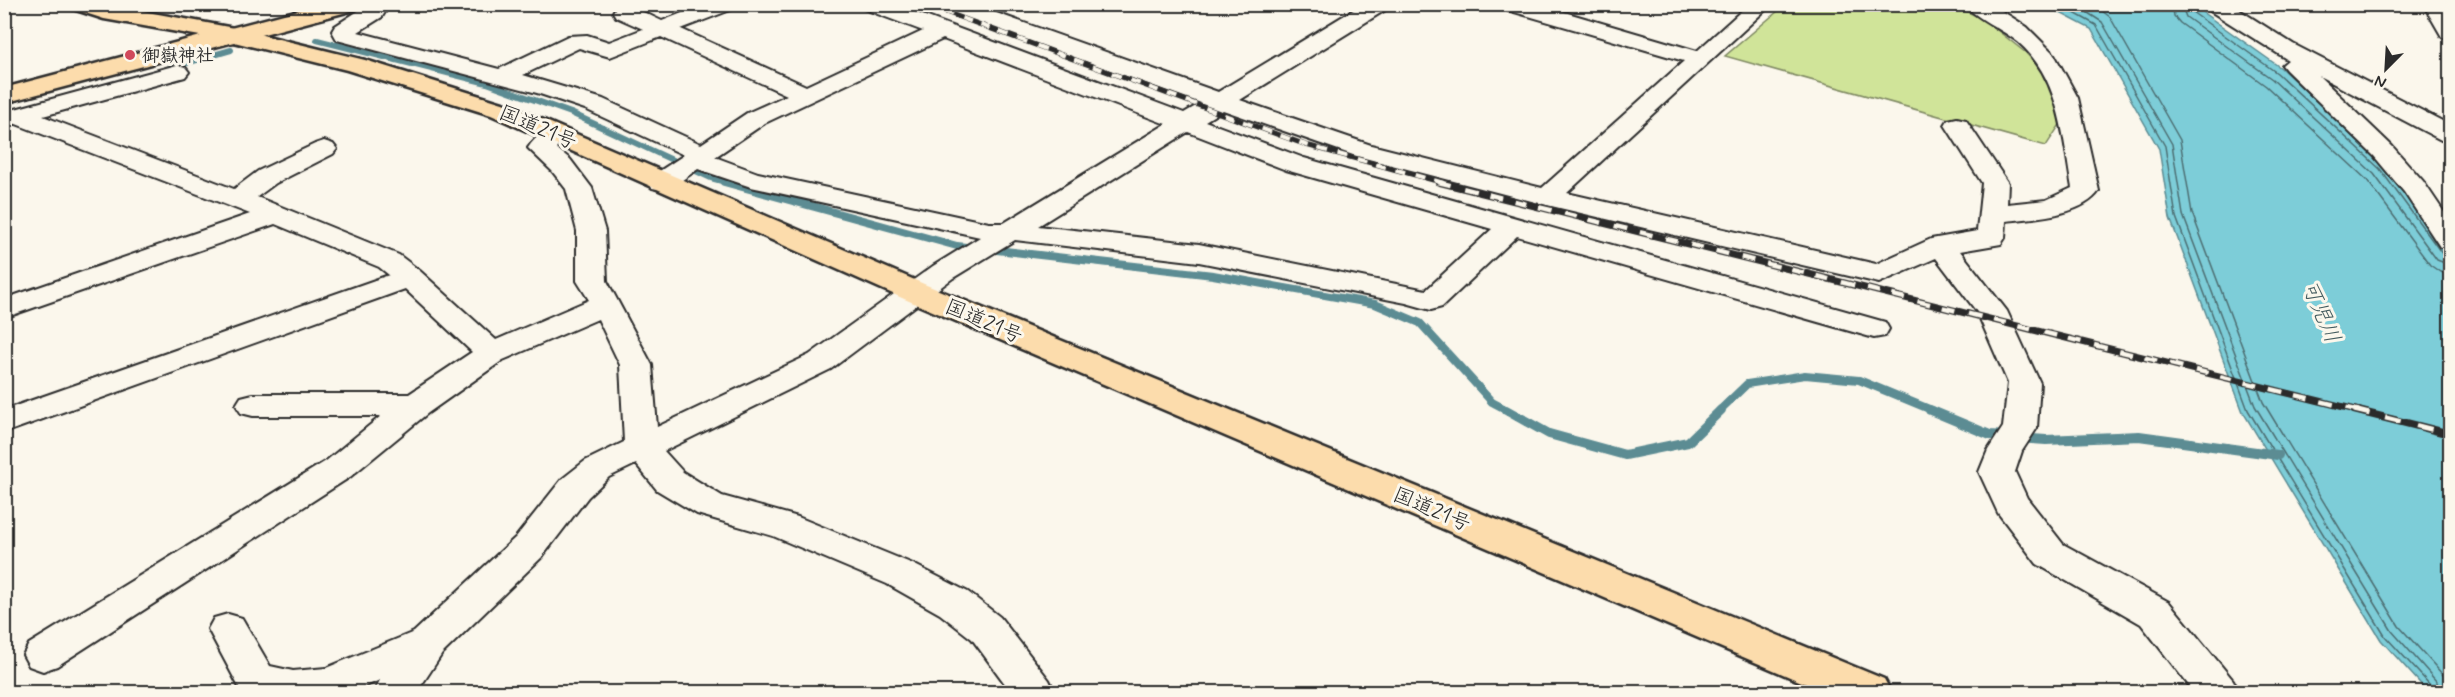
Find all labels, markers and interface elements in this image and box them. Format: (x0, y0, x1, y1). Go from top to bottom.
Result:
north arrow (2356, 39, 2416, 99)
place label: 御嶽神社 (142, 44, 214, 68)
marker: 御嶽神社 (123, 48, 137, 62)
text: N (2371, 70, 2390, 93)
street label: 国道21号 (494, 99, 581, 157)
water label: 可児川 (2294, 276, 2346, 348)
street label: 国道21号 (940, 293, 1027, 351)
street label: 国道21号 (1388, 481, 1475, 539)

